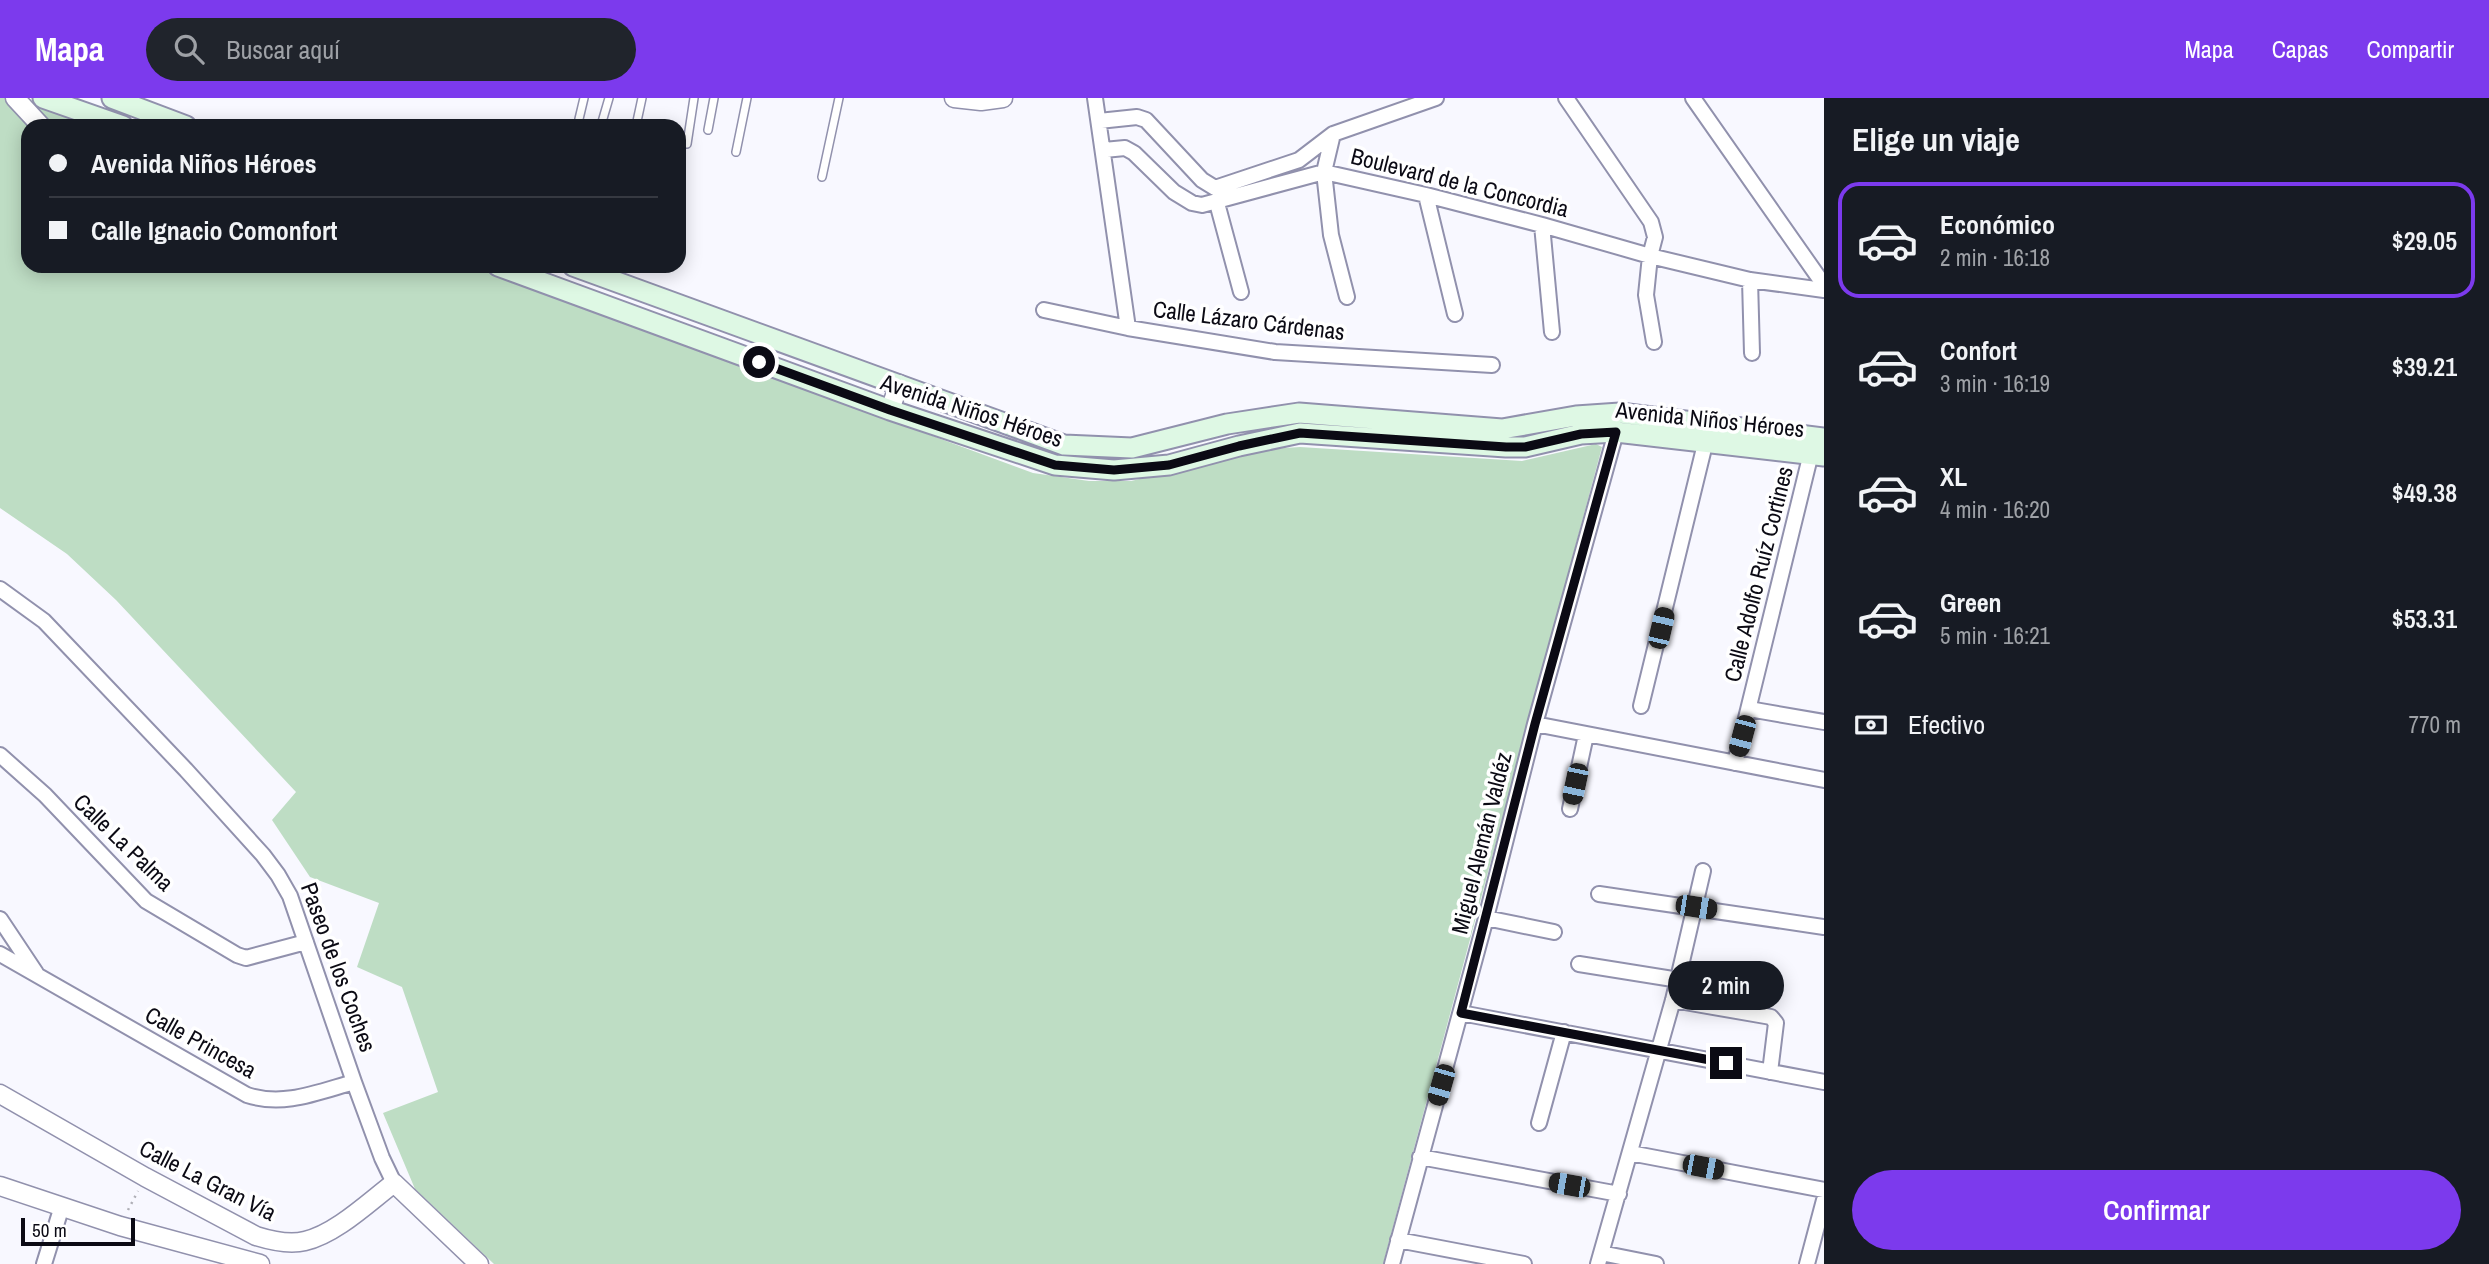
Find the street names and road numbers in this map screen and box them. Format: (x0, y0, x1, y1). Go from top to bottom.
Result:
street label: Boulevard de la Concordia (1348, 140, 1573, 224)
street label: Calle Lázaro Cárdenas (1151, 293, 1347, 347)
street label: Avenida Niños Héroes (876, 366, 1067, 454)
street label: Avenida Niños Héroes (1613, 394, 1806, 444)
street label: Calle Adolfo Ruíz Cortines (1716, 463, 1800, 685)
street label: Miguel Alemán Valdéz (1443, 749, 1519, 937)
street label: Calle La Palma (67, 786, 181, 898)
street label: Paseo de los Coches (294, 878, 384, 1056)
street label: Calle Princesa (140, 999, 263, 1086)
street label: Calle La Gran Vía (134, 1132, 282, 1228)

